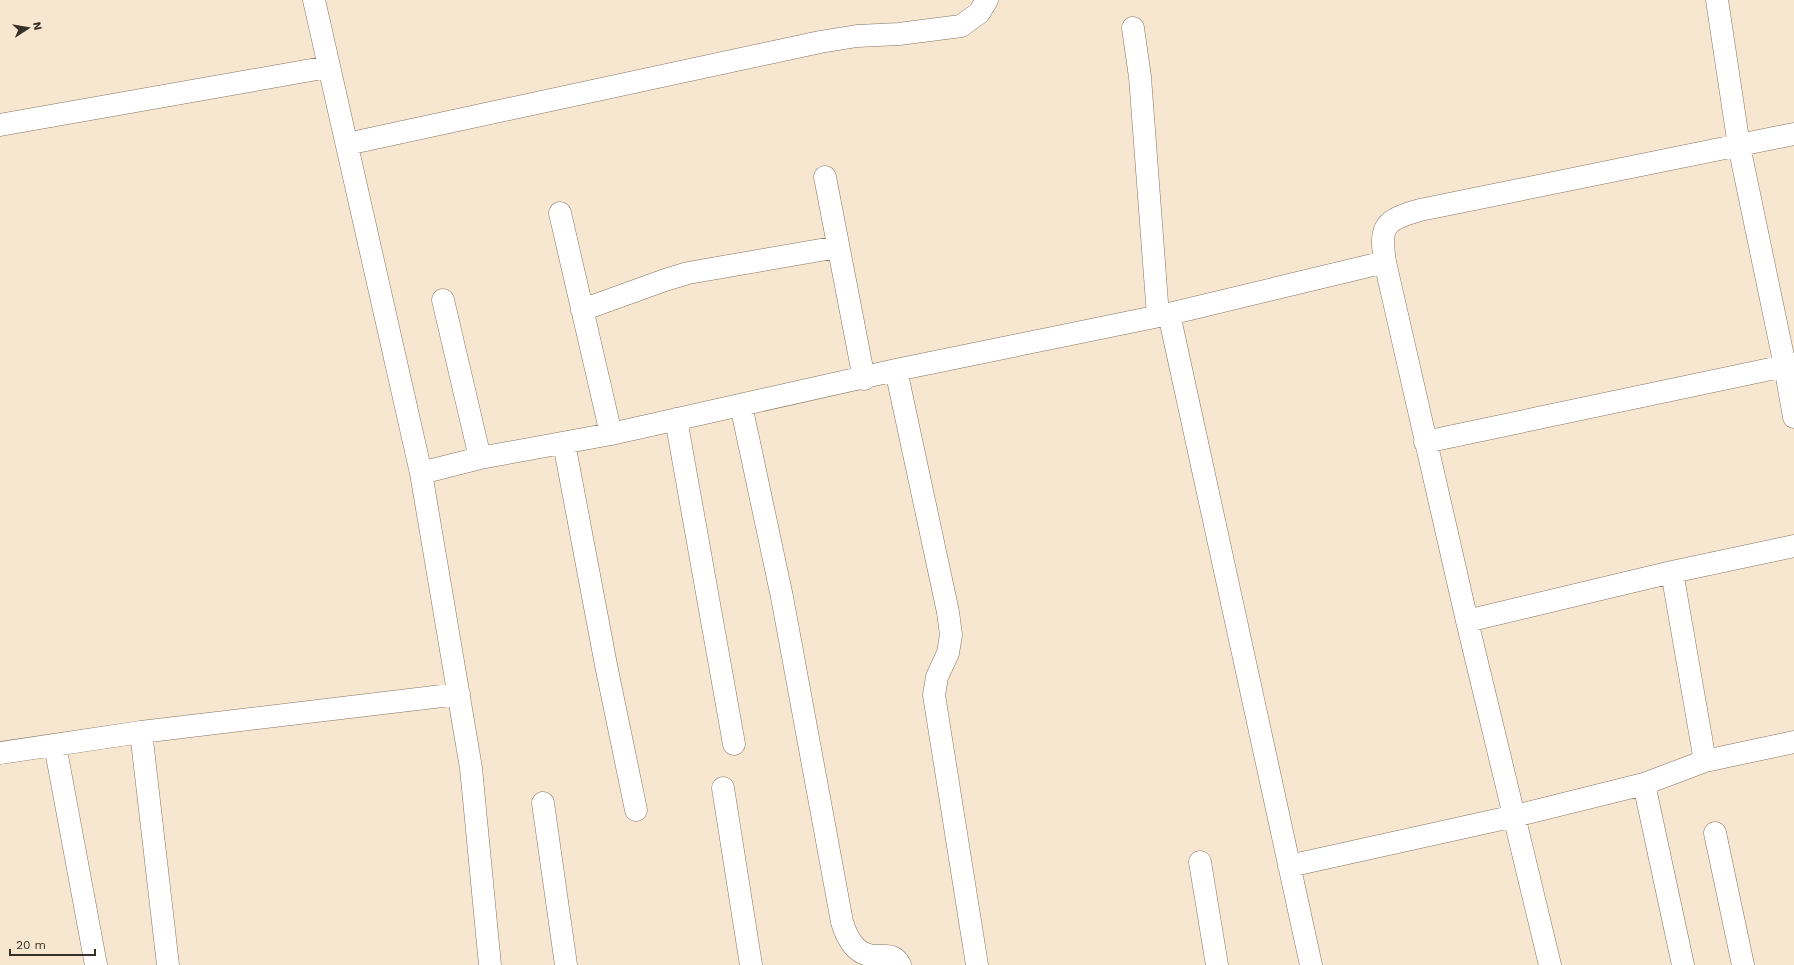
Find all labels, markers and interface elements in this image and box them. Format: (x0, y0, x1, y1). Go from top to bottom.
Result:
north arrow (8, 8, 48, 48)
text: N (30, 21, 44, 31)
scale bar (10, 931, 95, 957)
text: 20 m (16, 938, 46, 952)

